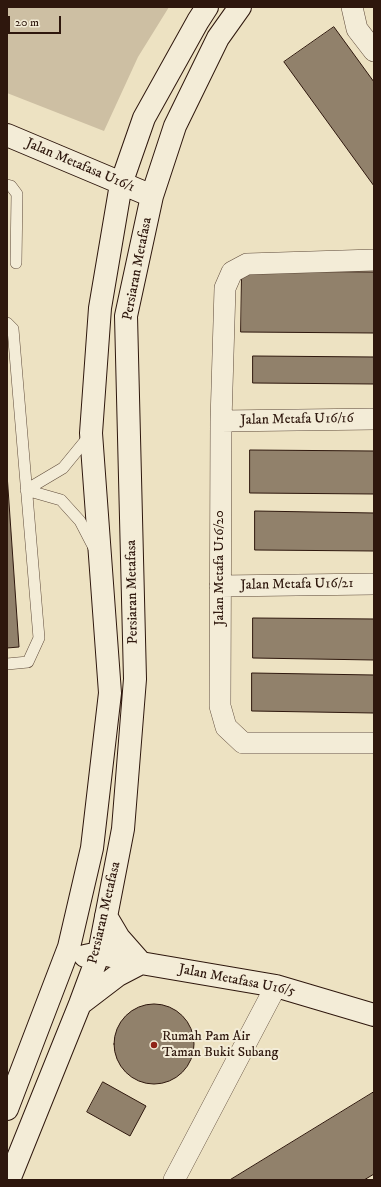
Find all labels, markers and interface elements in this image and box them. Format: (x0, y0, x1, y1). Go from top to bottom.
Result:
scale bar (10, 8, 63, 34)
text: 20 m (15, 15, 39, 30)
street label: Jalan Metafasa U16/1 (23, 135, 137, 197)
street label: Persiaran Metafasa (120, 216, 156, 322)
street label: Jalan Metafa U16/16 (240, 411, 354, 429)
street label: Jalan Metafa U16/20 (212, 510, 228, 626)
street label: Persiaran Metafasa (124, 540, 142, 644)
street label: Jalan Metafa U16/21 (240, 576, 354, 594)
street label: Persiaran Metafasa (85, 860, 125, 966)
street label: Jalan Metafasa U16/5 (177, 961, 297, 1001)
place label: Rumah Pam Air Taman Bukit Subang (162, 1029, 278, 1062)
marker: Rumah Pam Air Taman Bukit Subang (149, 1040, 159, 1050)

